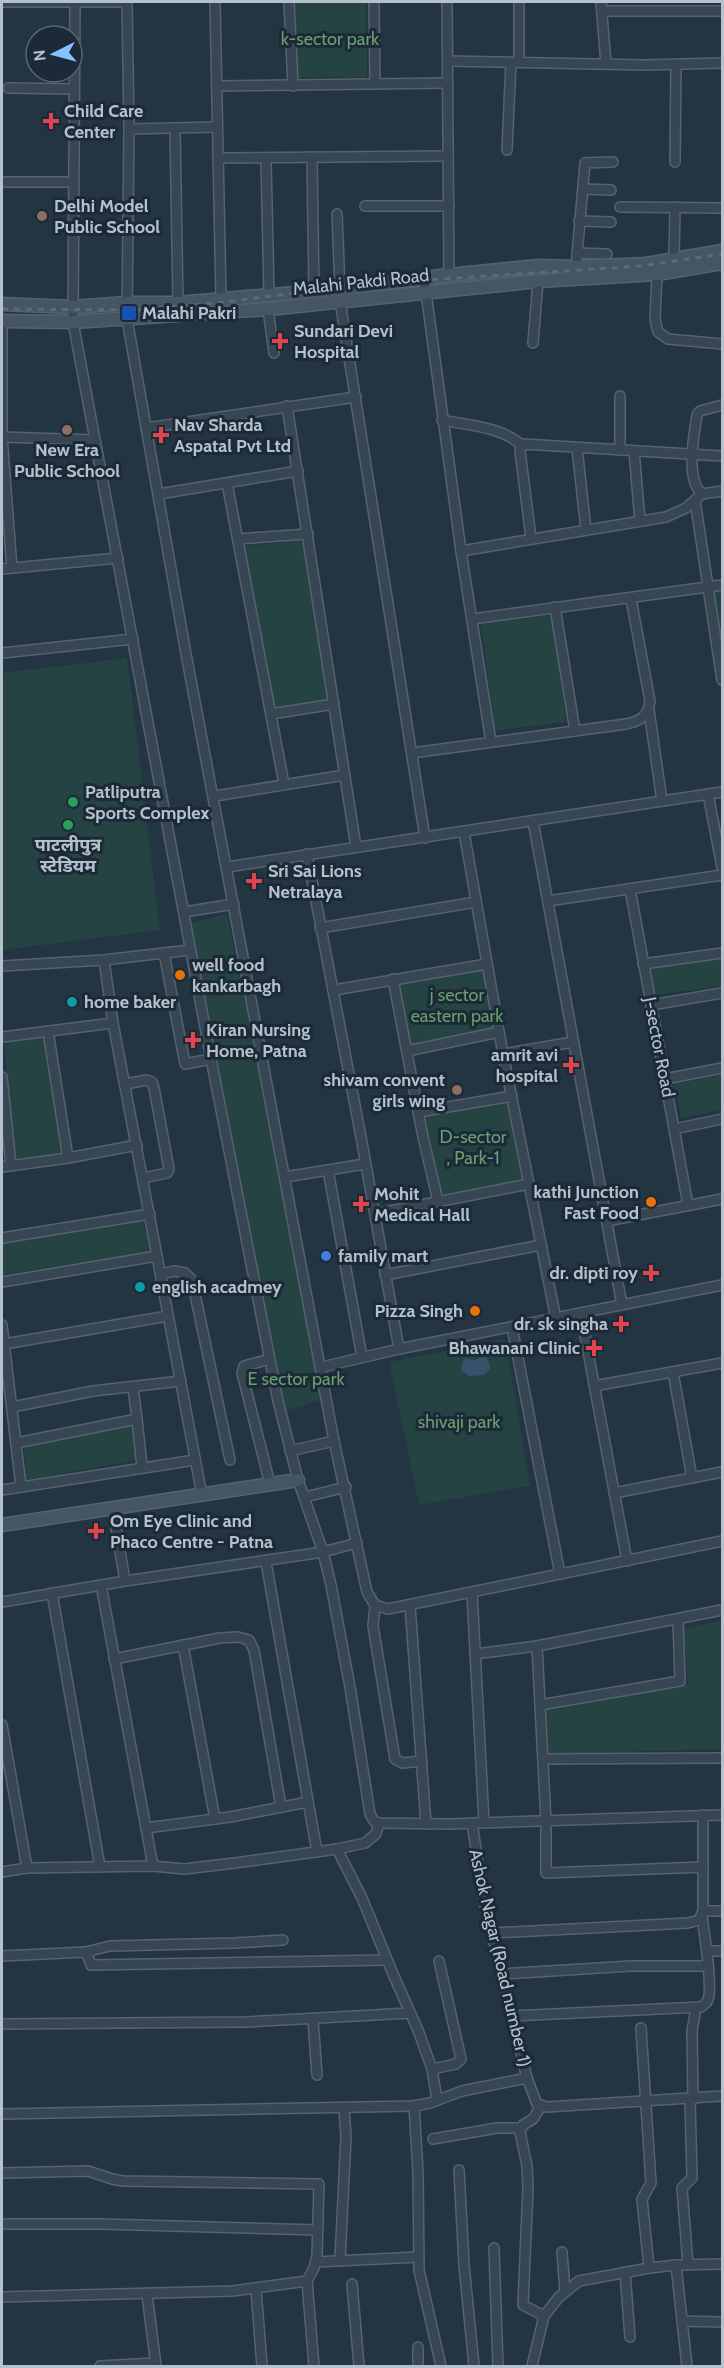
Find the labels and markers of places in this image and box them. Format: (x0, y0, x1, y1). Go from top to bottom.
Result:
place label: Child Care Center (64, 100, 143, 143)
marker: Child Care Center (42, 112, 60, 130)
place label: Delhi Model Public School (54, 195, 160, 238)
marker: Delhi Model Public School (35, 209, 49, 223)
place label: Malahi Pakri (142, 302, 236, 324)
marker: Malahi Pakri (120, 304, 138, 322)
place label: Sundari Devi Hospital (294, 320, 393, 363)
marker: Sundari Devi Hospital (271, 332, 289, 350)
place label: Nav Sharda Aspatal Pvt Ltd (174, 414, 291, 457)
marker: New Era Public School (60, 423, 74, 437)
marker: Nav Sharda Aspatal Pvt Ltd (152, 426, 170, 444)
place label: New Era Public School (14, 439, 120, 482)
place label: Patliputra Sports Complex (85, 781, 210, 824)
marker: Patliputra Sports Complex (66, 795, 80, 809)
marker: पाटलीपुत्र स्टेडियम (61, 818, 75, 832)
place label: पाटलीपुत्र स्टेडियम (35, 834, 102, 877)
place label: Sri Sai Lions Netralaya (268, 860, 362, 903)
marker: Sri Sai Lions Netralaya (245, 872, 263, 890)
place label: well food kankarbagh (192, 954, 281, 997)
marker: well food kankarbagh (173, 968, 187, 982)
place label: home baker (84, 991, 176, 1013)
marker: home baker (65, 995, 79, 1009)
place label: Kiran Nursing Home, Patna (206, 1019, 310, 1062)
marker: Kiran Nursing Home, Patna (184, 1031, 202, 1049)
place label: amrit avi hospital (491, 1044, 558, 1087)
marker: amrit avi hospital (562, 1056, 580, 1074)
place label: shivam convent girls wing (324, 1069, 445, 1112)
marker: shivam convent girls wing (450, 1083, 464, 1097)
place label: kathi Junction Fast Food (533, 1181, 639, 1224)
place label: Mohit Medical Hall (374, 1183, 470, 1226)
marker: Mohit Medical Hall (352, 1195, 370, 1213)
marker: kathi Junction Fast Food (644, 1195, 658, 1209)
place label: family mart (338, 1245, 428, 1267)
marker: family mart (319, 1249, 333, 1263)
place label: dr. dipti roy (549, 1262, 638, 1284)
marker: dr. dipti roy (642, 1264, 660, 1282)
place label: english acadmey (152, 1276, 282, 1298)
marker: english acadmey (133, 1280, 147, 1294)
place label: Pizza Singh (375, 1300, 463, 1322)
marker: Pizza Singh (468, 1304, 482, 1318)
place label: dr. sk singha (514, 1313, 608, 1335)
marker: dr. sk singha (612, 1315, 630, 1333)
place label: Bhawanani Clinic (449, 1337, 580, 1359)
marker: Bhawanani Clinic (585, 1339, 603, 1357)
place label: Om Eye Clinic and Phaco Centre - Patna (110, 1510, 273, 1553)
marker: Om Eye Clinic and Phaco Centre - Patna (87, 1522, 105, 1540)

